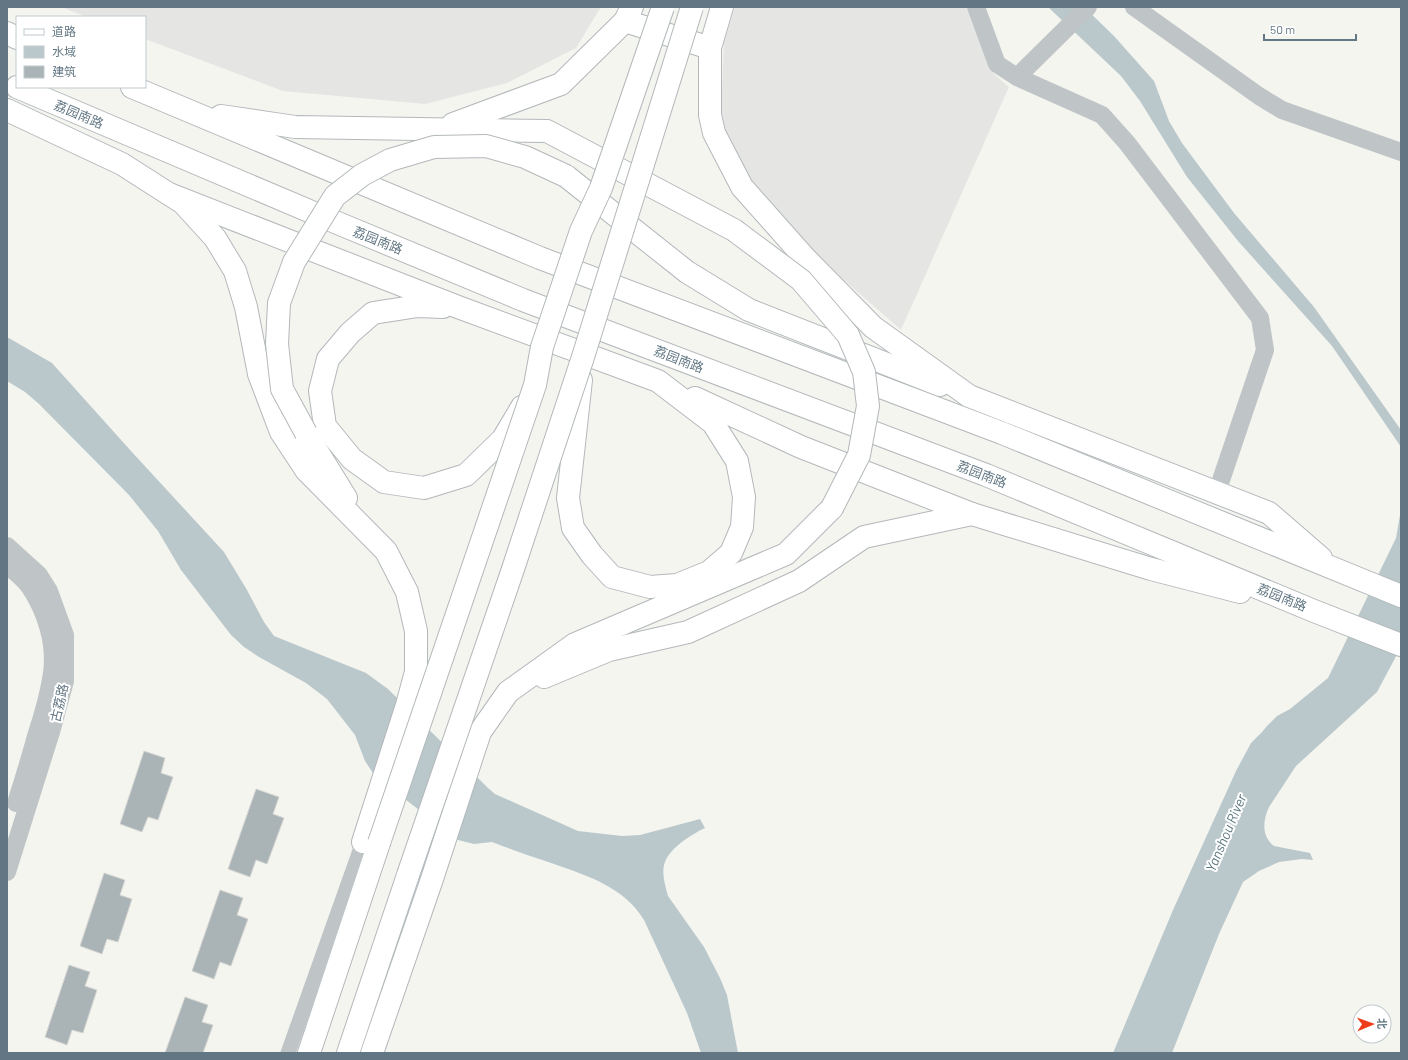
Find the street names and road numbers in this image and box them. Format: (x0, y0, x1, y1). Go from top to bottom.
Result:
street label: 荔园南路 (52, 96, 106, 132)
street label: 荔园南路 (351, 223, 405, 257)
street label: 荔园南路 (652, 342, 706, 376)
street label: 荔园南路 (955, 457, 1009, 491)
street label: 荔园南路 (1255, 580, 1309, 614)
street label: 古荔路 (47, 682, 71, 724)

